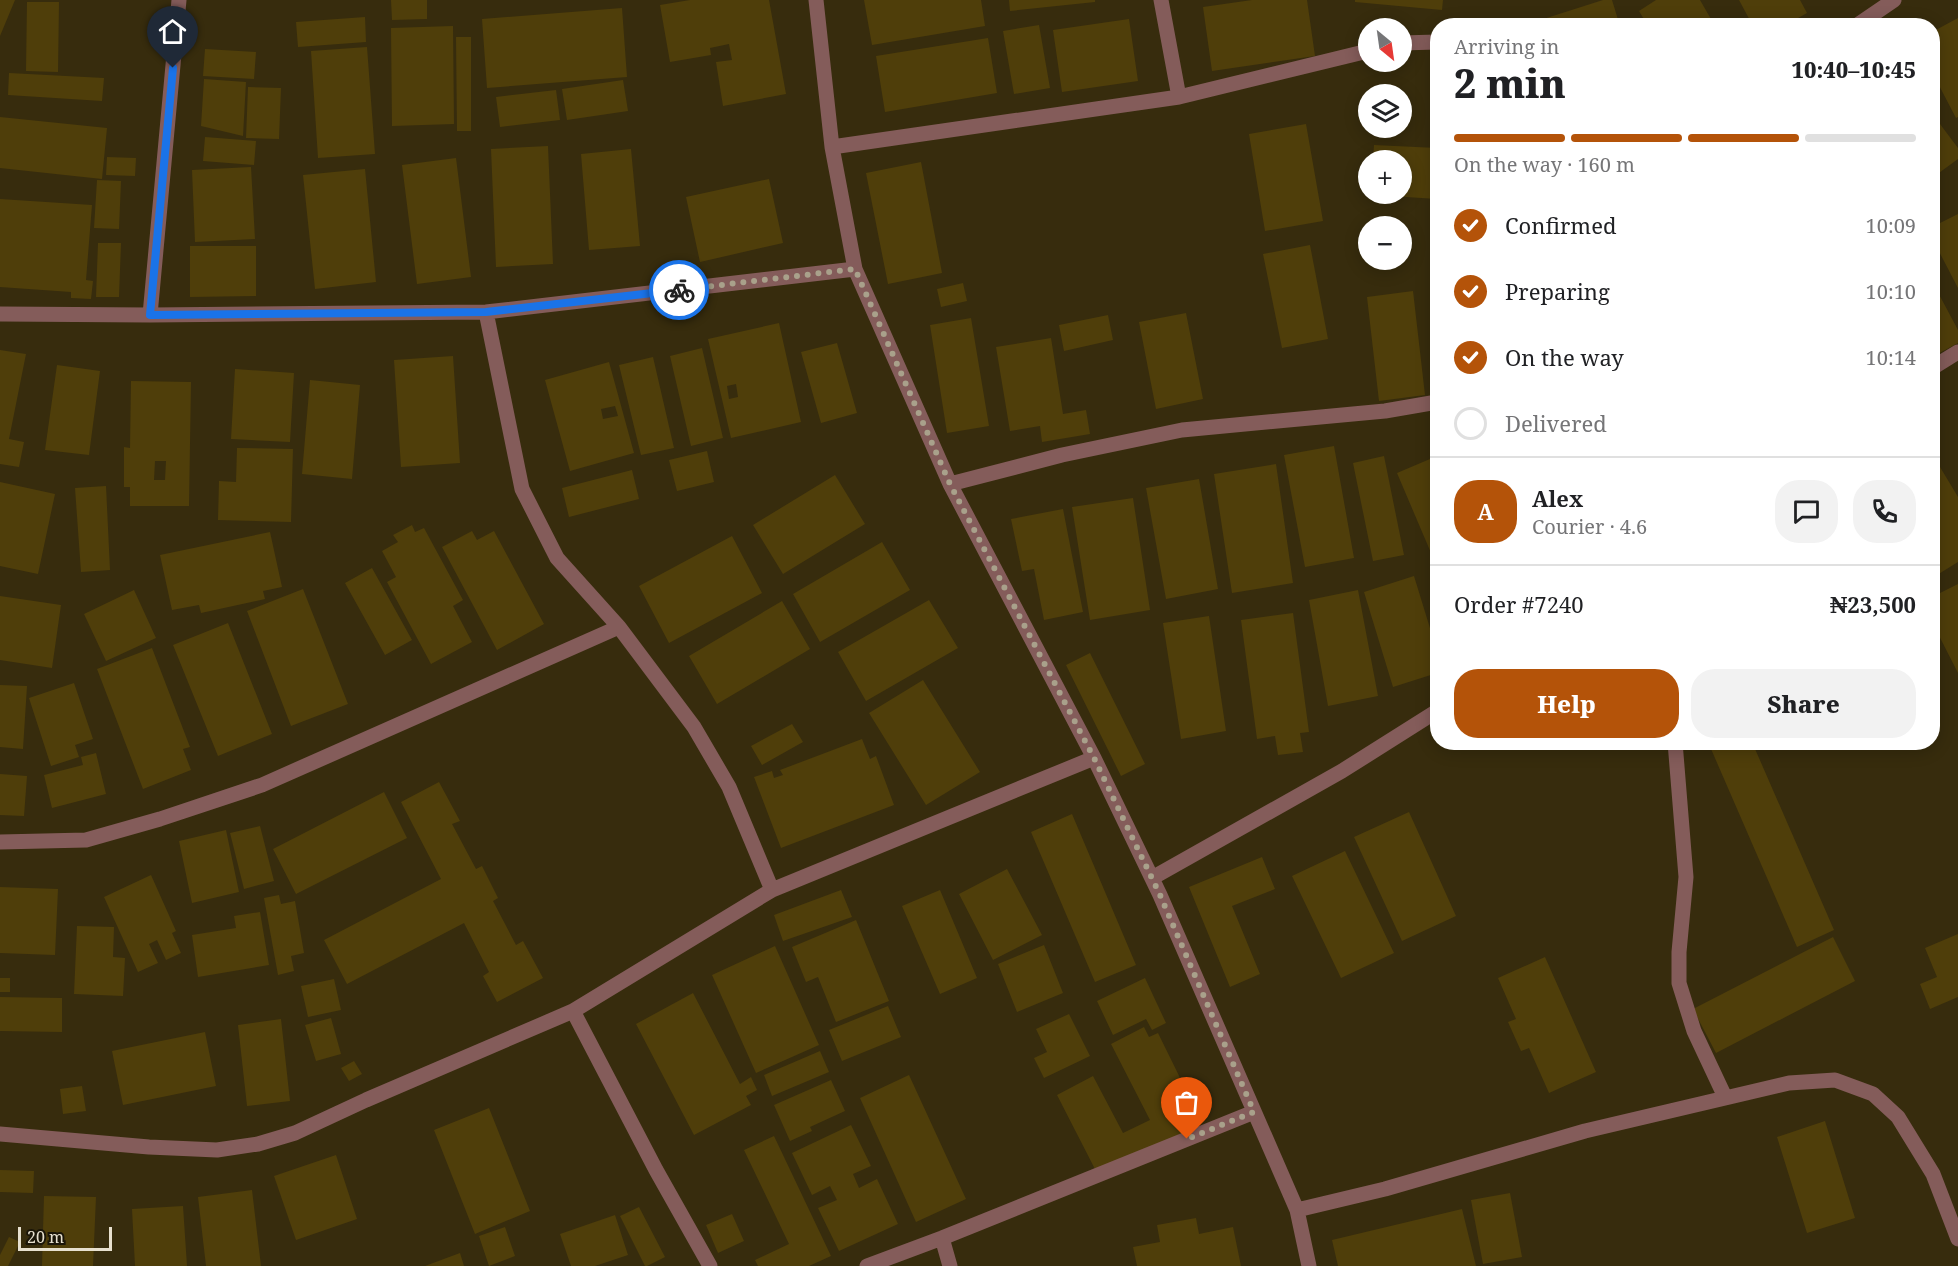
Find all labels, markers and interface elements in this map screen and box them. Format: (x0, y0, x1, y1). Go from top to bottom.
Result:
pin (147, 6, 198, 68)
icon: home (156, 15, 189, 48)
north arrow (1358, 18, 1412, 72)
map controls (1358, 18, 1412, 270)
text: Arriving in (1454, 33, 1559, 60)
text: 10:40–10:45 (1792, 54, 1916, 84)
text: 2 min (1454, 56, 1566, 109)
button: layers (1358, 84, 1412, 138)
button: + (1358, 150, 1412, 204)
text: On the way · 160 m (1454, 151, 1635, 178)
icon: check (1454, 209, 1487, 242)
text: Confirmed (1505, 210, 1616, 240)
text: 10:09 (1866, 212, 1916, 239)
button: − (1358, 216, 1412, 270)
courier (649, 260, 709, 320)
icon: bike (663, 274, 696, 307)
icon: check (1454, 275, 1487, 308)
text: Preparing (1505, 276, 1610, 306)
text: 10:10 (1866, 278, 1916, 305)
icon: check (1454, 341, 1487, 374)
text: On the way (1505, 342, 1624, 372)
text: 10:14 (1866, 344, 1916, 371)
text: Delivered (1505, 408, 1607, 438)
button: chat (1775, 480, 1838, 543)
button: phone (1853, 480, 1916, 543)
text: Alex (1532, 483, 1583, 513)
text: A (1477, 496, 1494, 526)
text: Courier · 4.6 (1532, 513, 1647, 540)
text: Order #7240 (1454, 589, 1584, 619)
text: ₦23,500 (1830, 589, 1916, 619)
button: Help (1454, 669, 1679, 738)
button: Share (1691, 669, 1916, 738)
pin (1161, 1077, 1212, 1139)
icon: bag (1170, 1086, 1203, 1119)
scale bar (18, 1224, 112, 1252)
text: 20 m (27, 1226, 64, 1248)

